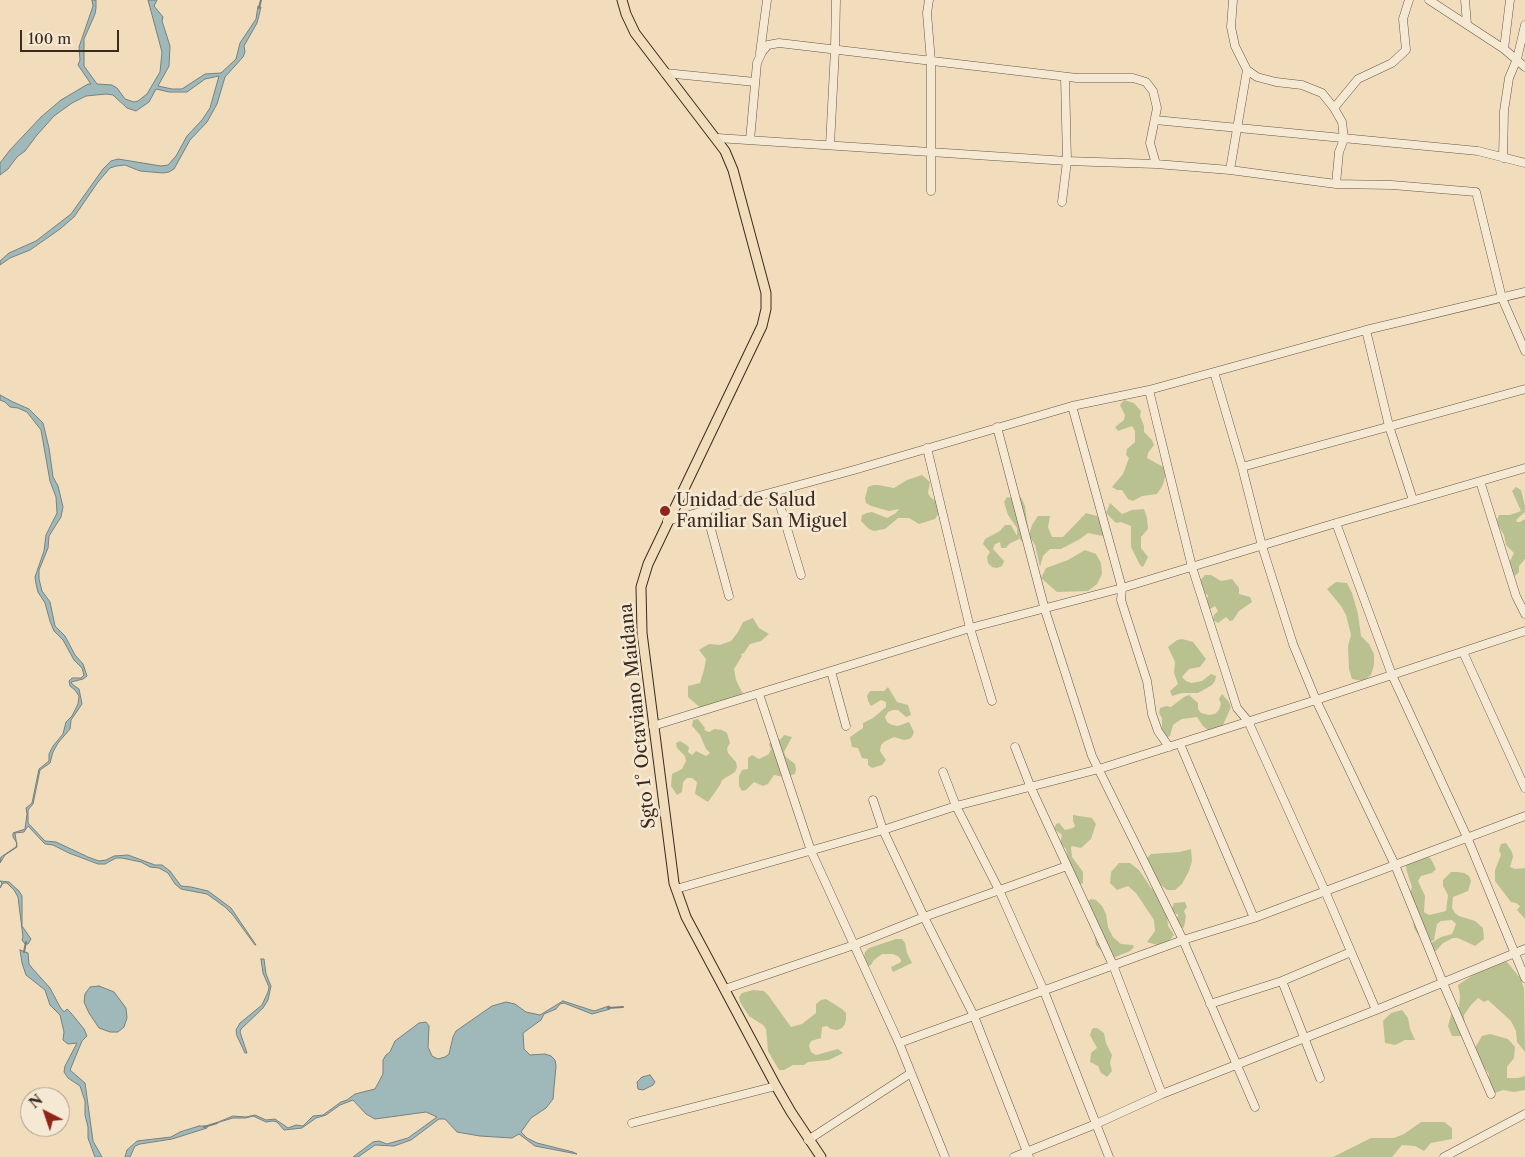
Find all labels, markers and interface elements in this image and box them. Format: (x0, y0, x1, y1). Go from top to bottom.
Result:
scale bar (22, 20, 121, 52)
text: 100 m (28, 29, 71, 48)
place label: Unidad de Salud Familiar San Miguel (676, 490, 847, 532)
marker: Unidad de Salud Familiar San Miguel (658, 504, 672, 518)
street label: Sgto 1° Octaviano Maidana (615, 602, 661, 830)
north arrow (20, 1087, 70, 1137)
text: N (25, 1091, 46, 1112)

